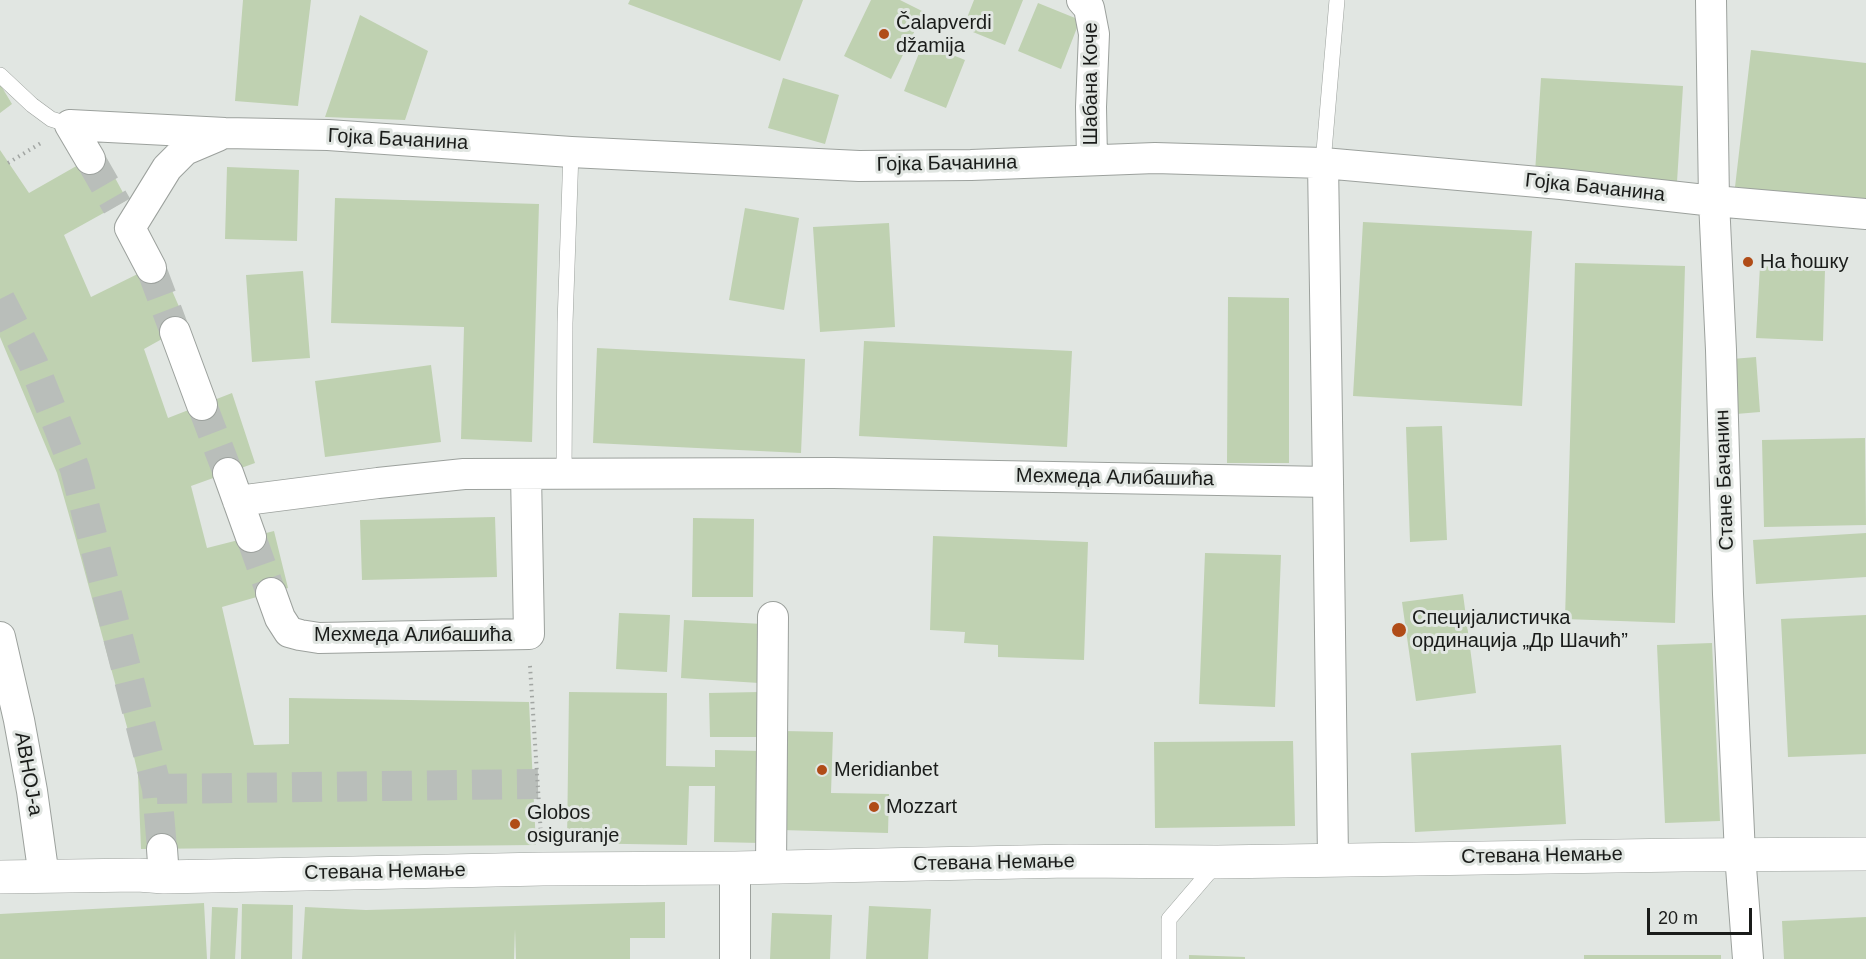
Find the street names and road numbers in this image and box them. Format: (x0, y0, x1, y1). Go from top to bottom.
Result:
street label: Шабана Коче (1079, 22, 1103, 146)
street label: Гојка Бачанина (327, 124, 469, 156)
street label: Гојка Бачанина (876, 151, 1018, 177)
street label: Гојка Бачанина (1524, 169, 1666, 207)
street label: Стане Бачанин (1711, 409, 1739, 551)
street label: Мехмеда Алибашића (1016, 464, 1214, 492)
street label: Мехмеда Алибашића (314, 623, 512, 647)
street label: АВНОЈ-а (9, 730, 47, 818)
street label: Стевана Немање (1461, 843, 1623, 869)
street label: Стевана Немање (913, 850, 1075, 876)
street label: Стевана Немање (304, 859, 466, 885)

